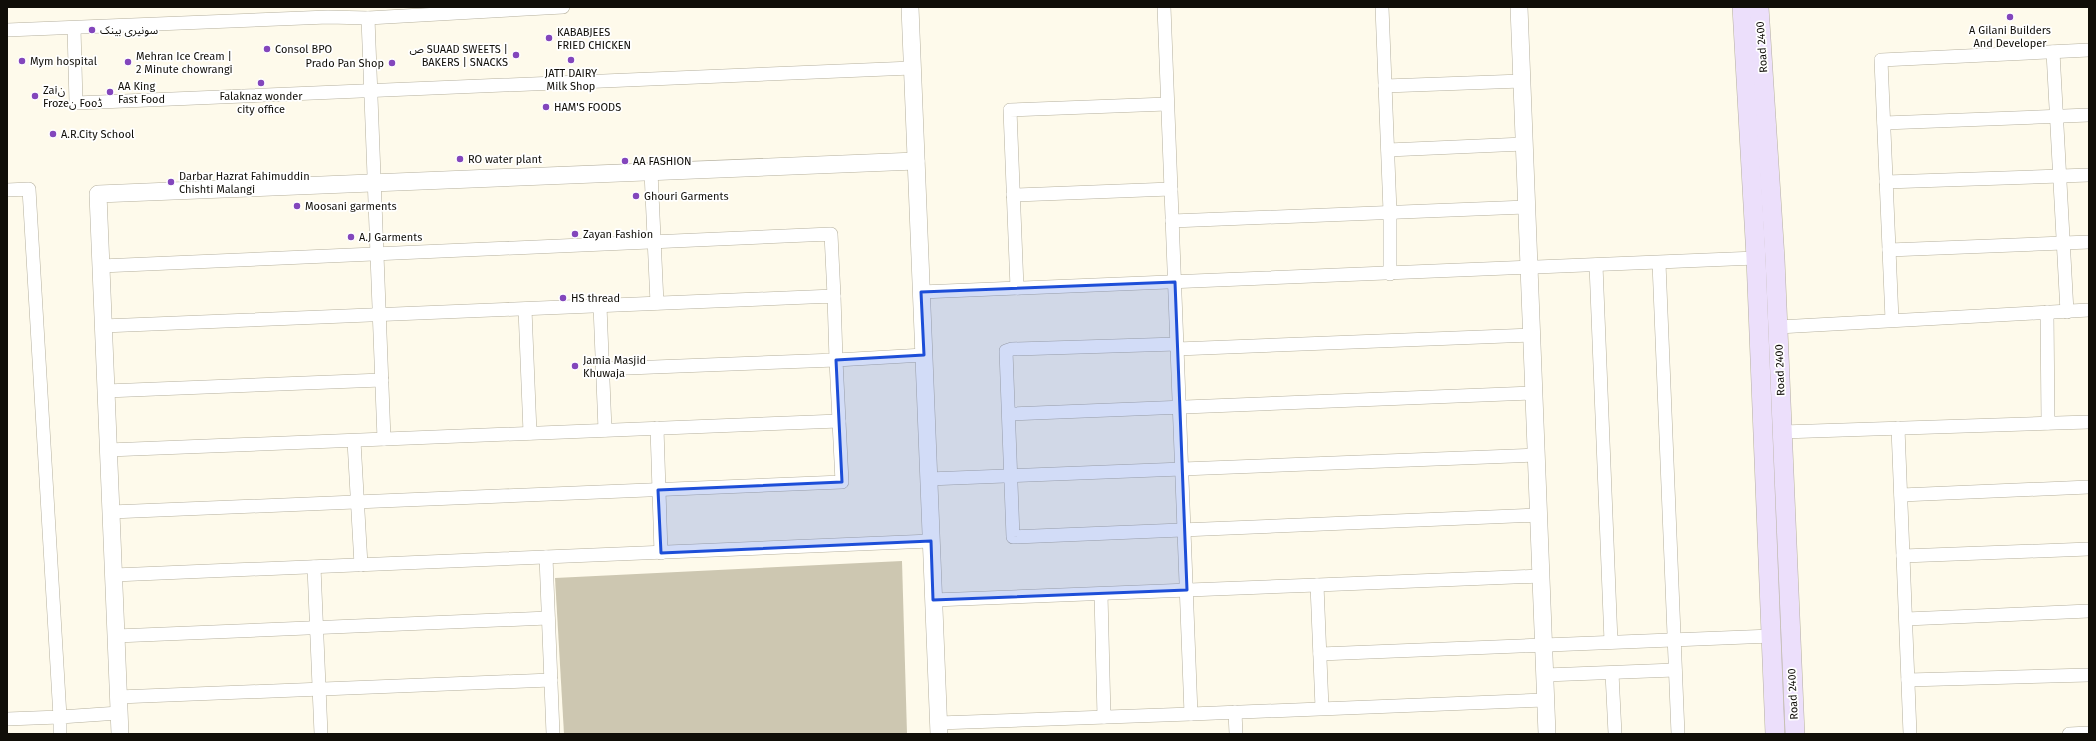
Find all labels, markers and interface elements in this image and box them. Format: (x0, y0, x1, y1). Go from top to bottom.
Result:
marker: A Gilani Builders And Developer (2005, 12, 2015, 22)
street label: Road 2400 (1754, 21, 1770, 73)
place label: سونیری بینک (100, 24, 158, 37)
place label: A Gilani Builders And Developer (1969, 24, 2051, 50)
marker: سونیری بینک (87, 25, 97, 35)
place label: KABABJEES FRIED CHICKEN (557, 26, 631, 52)
marker: KABABJEES FRIED CHICKEN (544, 33, 554, 43)
place label: Consol BPO (275, 43, 332, 56)
place label: ص SUAAD SWEETS | BAKERS | SNACKS (409, 43, 508, 69)
marker: Consol BPO (262, 44, 272, 54)
place label: Mehran Ice Cream | 2 Minute chowrangi (136, 50, 233, 76)
marker: ص SUAAD SWEETS | BAKERS | SNACKS (511, 50, 521, 60)
place label: Mym hospital (30, 55, 97, 68)
marker: JATT DAIRY Milk Shop (566, 55, 576, 65)
marker: Mym hospital (17, 56, 27, 66)
marker: Mehran Ice Cream | 2 Minute chowrangi (123, 57, 133, 67)
place label: Prado Pan Shop (306, 57, 384, 70)
marker: Prado Pan Shop (387, 58, 397, 68)
place label: JATT DAIRY Milk Shop (545, 67, 597, 93)
marker: Falaknaz wonder city office (256, 78, 266, 88)
place label: AA King Fast Food (118, 80, 165, 106)
place label: Zaiن Frozeن Fooڈ (43, 84, 103, 110)
marker: AA King Fast Food (105, 87, 115, 97)
place label: Falaknaz wonder city office (219, 90, 303, 116)
marker: Zaiن Frozeن Fooڈ (30, 91, 40, 101)
place label: HAM'S FOODS (554, 101, 621, 114)
marker: HAM'S FOODS (541, 102, 551, 112)
place label: A.R.City School (61, 128, 134, 141)
marker: A.R.City School (48, 129, 58, 139)
place label: RO water plant (468, 153, 542, 166)
marker: RO water plant (455, 154, 465, 164)
place label: AA FASHION (633, 155, 692, 168)
marker: AA FASHION (620, 156, 630, 166)
place label: Darbar Hazrat Fahimuddin Chishti Malangi (179, 170, 310, 196)
marker: Darbar Hazrat Fahimuddin Chishti Malangi (166, 177, 176, 187)
place label: Ghouri Garments (644, 190, 729, 203)
marker: Ghouri Garments (631, 191, 641, 201)
place label: Moosani garments (305, 200, 397, 213)
marker: Moosani garments (292, 201, 302, 211)
place label: Zayan Fashion (583, 228, 653, 241)
marker: Zayan Fashion (570, 229, 580, 239)
place label: A.J Garments (359, 231, 422, 244)
marker: A.J Garments (346, 232, 356, 242)
place label: HS thread (571, 292, 620, 305)
marker: HS thread (558, 293, 568, 303)
street label: Road 2400 (1773, 344, 1787, 396)
place label: Jamia Masjid Khuwaja (583, 354, 646, 380)
marker: Jamia Masjid Khuwaja (570, 361, 580, 371)
street label: Road 2400 (1785, 668, 1801, 720)

